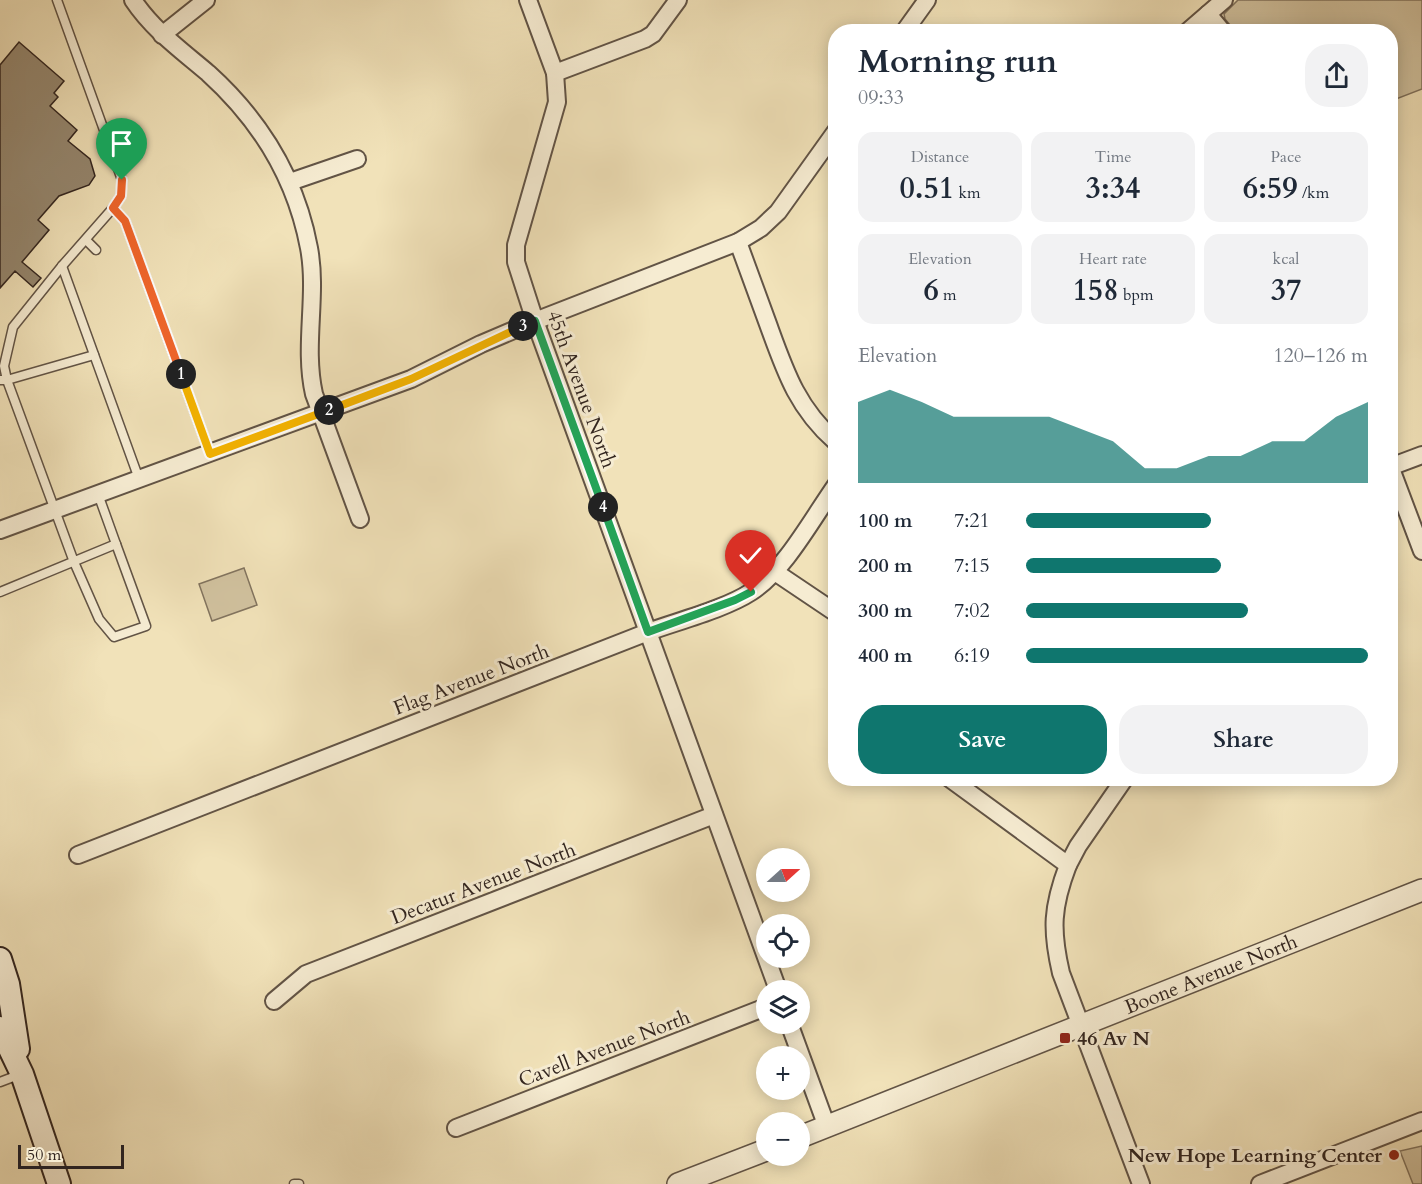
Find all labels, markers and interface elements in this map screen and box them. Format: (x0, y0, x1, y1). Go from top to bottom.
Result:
text: Morning run (858, 39, 1058, 84)
button: share (1305, 44, 1368, 107)
text: 09:33 (858, 84, 904, 111)
pin (96, 118, 147, 180)
icon: arrive (105, 127, 138, 160)
text: Distance (911, 146, 969, 168)
text: Time (1094, 146, 1132, 168)
text: Pace (1271, 146, 1301, 168)
text: 0.51 (899, 168, 954, 209)
text: 3:34 (1086, 168, 1140, 209)
text: 6:59 (1243, 168, 1298, 209)
text: km (954, 182, 981, 204)
text: /km (1298, 182, 1329, 204)
text: Elevation (908, 248, 972, 270)
text: Heart rate (1079, 248, 1147, 270)
text: kcal (1273, 248, 1299, 270)
text: 6 (923, 270, 939, 311)
text: 158 (1072, 270, 1119, 311)
text: 37 (1271, 270, 1301, 311)
text: m (939, 284, 957, 306)
text: bpm (1119, 284, 1154, 306)
street label: 45th Avenue North (540, 307, 623, 472)
pin: 3 (508, 311, 538, 341)
text: 3 (519, 315, 527, 337)
text: Elevation (858, 342, 937, 369)
text: 120–126 m (1273, 342, 1368, 369)
pin: 1 (166, 359, 196, 389)
text: 1 (177, 363, 185, 385)
pin: 2 (314, 395, 344, 425)
text: 2 (325, 399, 333, 421)
pin: 4 (588, 492, 618, 522)
text: 4 (599, 496, 607, 518)
text: 100 m (858, 507, 913, 534)
text: 7:21 (954, 507, 990, 534)
pin (725, 530, 776, 592)
icon: check (734, 539, 767, 572)
text: 200 m (858, 552, 913, 579)
text: 7:15 (954, 552, 990, 579)
text: 300 m (858, 597, 913, 624)
text: 7:02 (954, 597, 990, 624)
street label: Flag Avenue North (390, 637, 553, 722)
text: 400 m (858, 642, 913, 669)
text: 6:19 (954, 642, 990, 669)
button: Save (858, 705, 1107, 774)
button: Share (1119, 705, 1368, 774)
street label: Decatur Avenue North (387, 836, 579, 931)
north arrow (756, 848, 810, 902)
map controls (756, 848, 810, 1166)
button: locate (756, 914, 810, 968)
street label: Boone Avenue North (1121, 928, 1301, 1021)
button: layers (756, 980, 810, 1034)
street label: Cavell Avenue North (515, 1003, 694, 1094)
place label: 46 Av N (1077, 1025, 1151, 1052)
marker: 46 Av N (1058, 1031, 1072, 1045)
button: + (756, 1046, 810, 1100)
button: − (756, 1112, 810, 1166)
scale bar (18, 1142, 124, 1170)
place label: New Hope Learning Center (1128, 1142, 1383, 1169)
text: 50 m (27, 1144, 61, 1166)
marker: New Hope Learning Center (1387, 1148, 1401, 1162)

